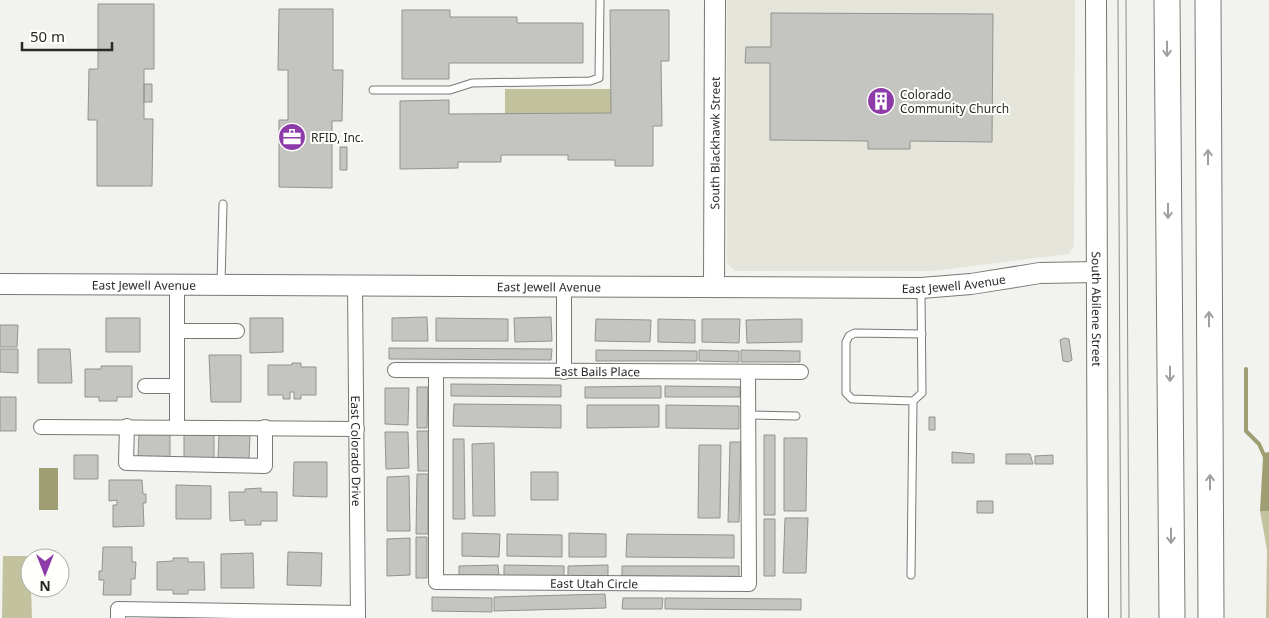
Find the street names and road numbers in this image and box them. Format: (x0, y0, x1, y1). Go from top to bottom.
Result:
street label: South Blackhawk Street (706, 76, 723, 209)
street label: South Abilene Street (1088, 251, 1106, 367)
street label: East Jewell Avenue (902, 270, 1007, 297)
street label: East Jewell Avenue (92, 276, 196, 293)
street label: East Jewell Avenue (497, 278, 601, 295)
street label: East Bails Place (554, 362, 640, 380)
street label: East Colorado Drive (347, 395, 365, 507)
street label: East Utah Circle (550, 574, 638, 592)

